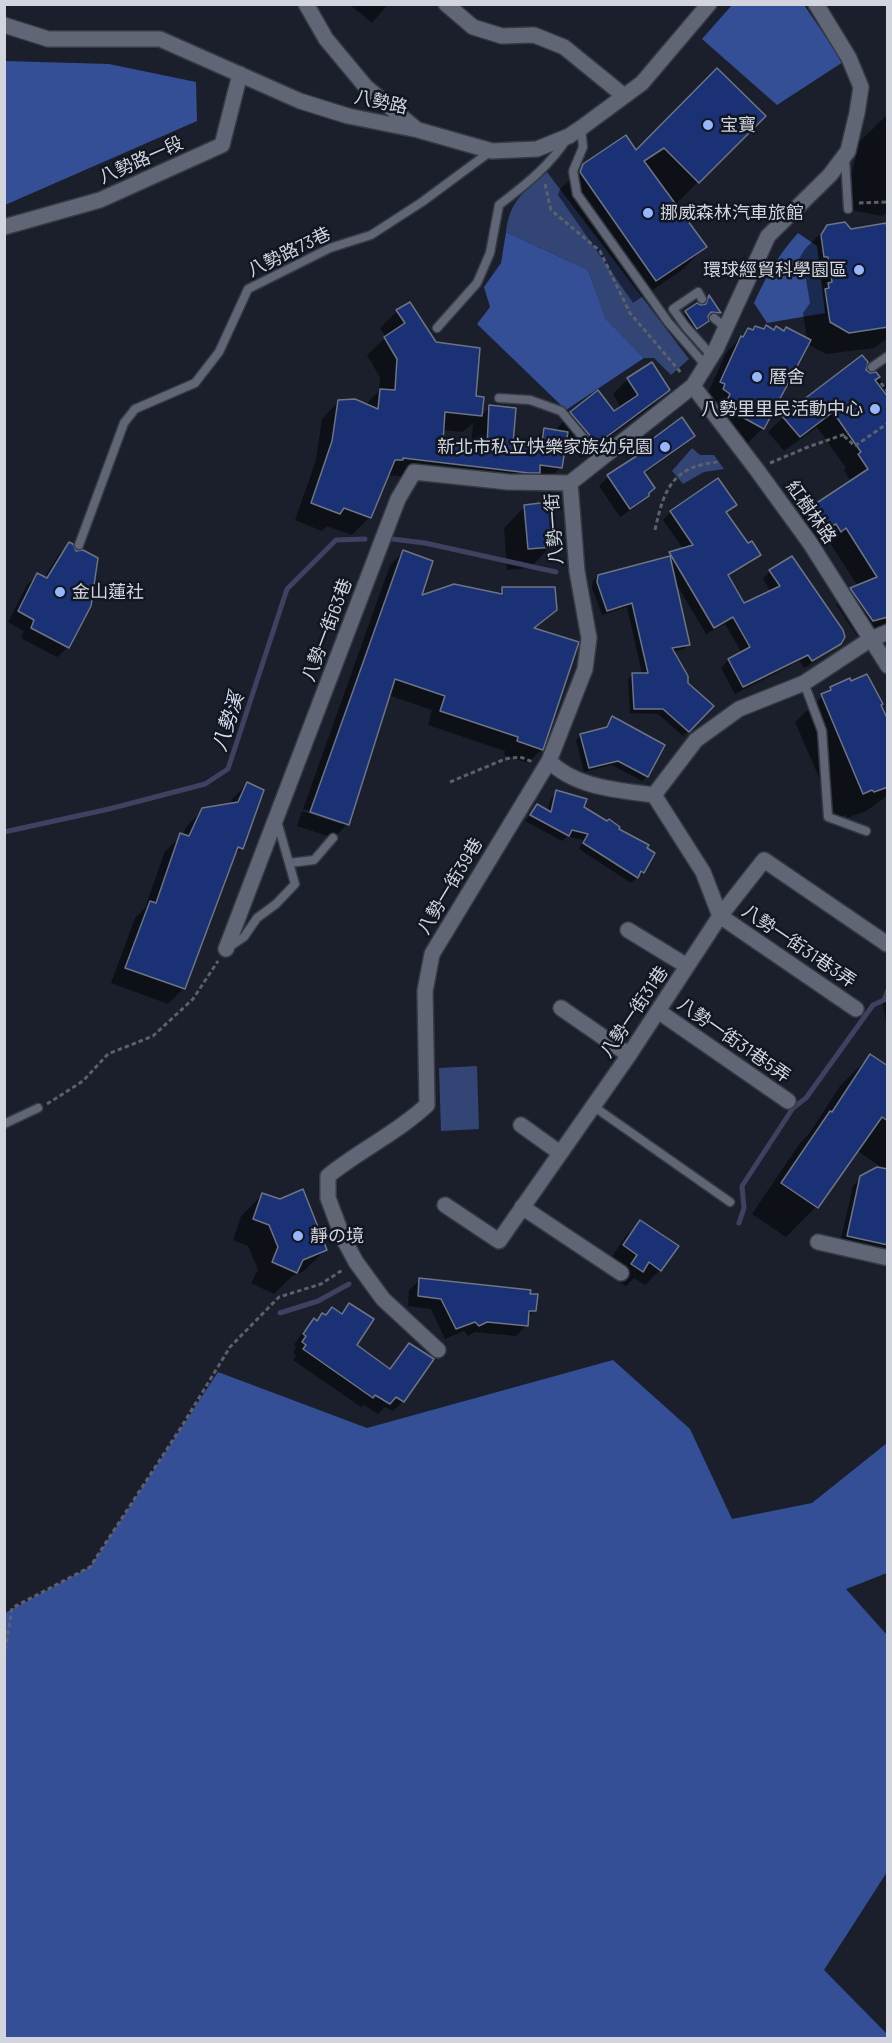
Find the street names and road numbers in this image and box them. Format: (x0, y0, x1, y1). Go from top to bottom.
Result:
street label: 八勢路 (352, 86, 410, 118)
street label: 八勢路一段 (95, 132, 187, 188)
street label: 八勢路73巷 (244, 223, 334, 281)
street label: 紅樹林路 (782, 476, 840, 548)
street label: 八勢一街 (541, 492, 567, 566)
street label: 八勢一街63巷 (297, 575, 357, 685)
street label: 八勢一街39巷 (413, 834, 487, 938)
street label: 八勢一街31巷3弄 (738, 900, 860, 992)
street label: 八勢一街31巷 (596, 962, 672, 1062)
street label: 八勢一街31巷5弄 (673, 993, 795, 1087)

